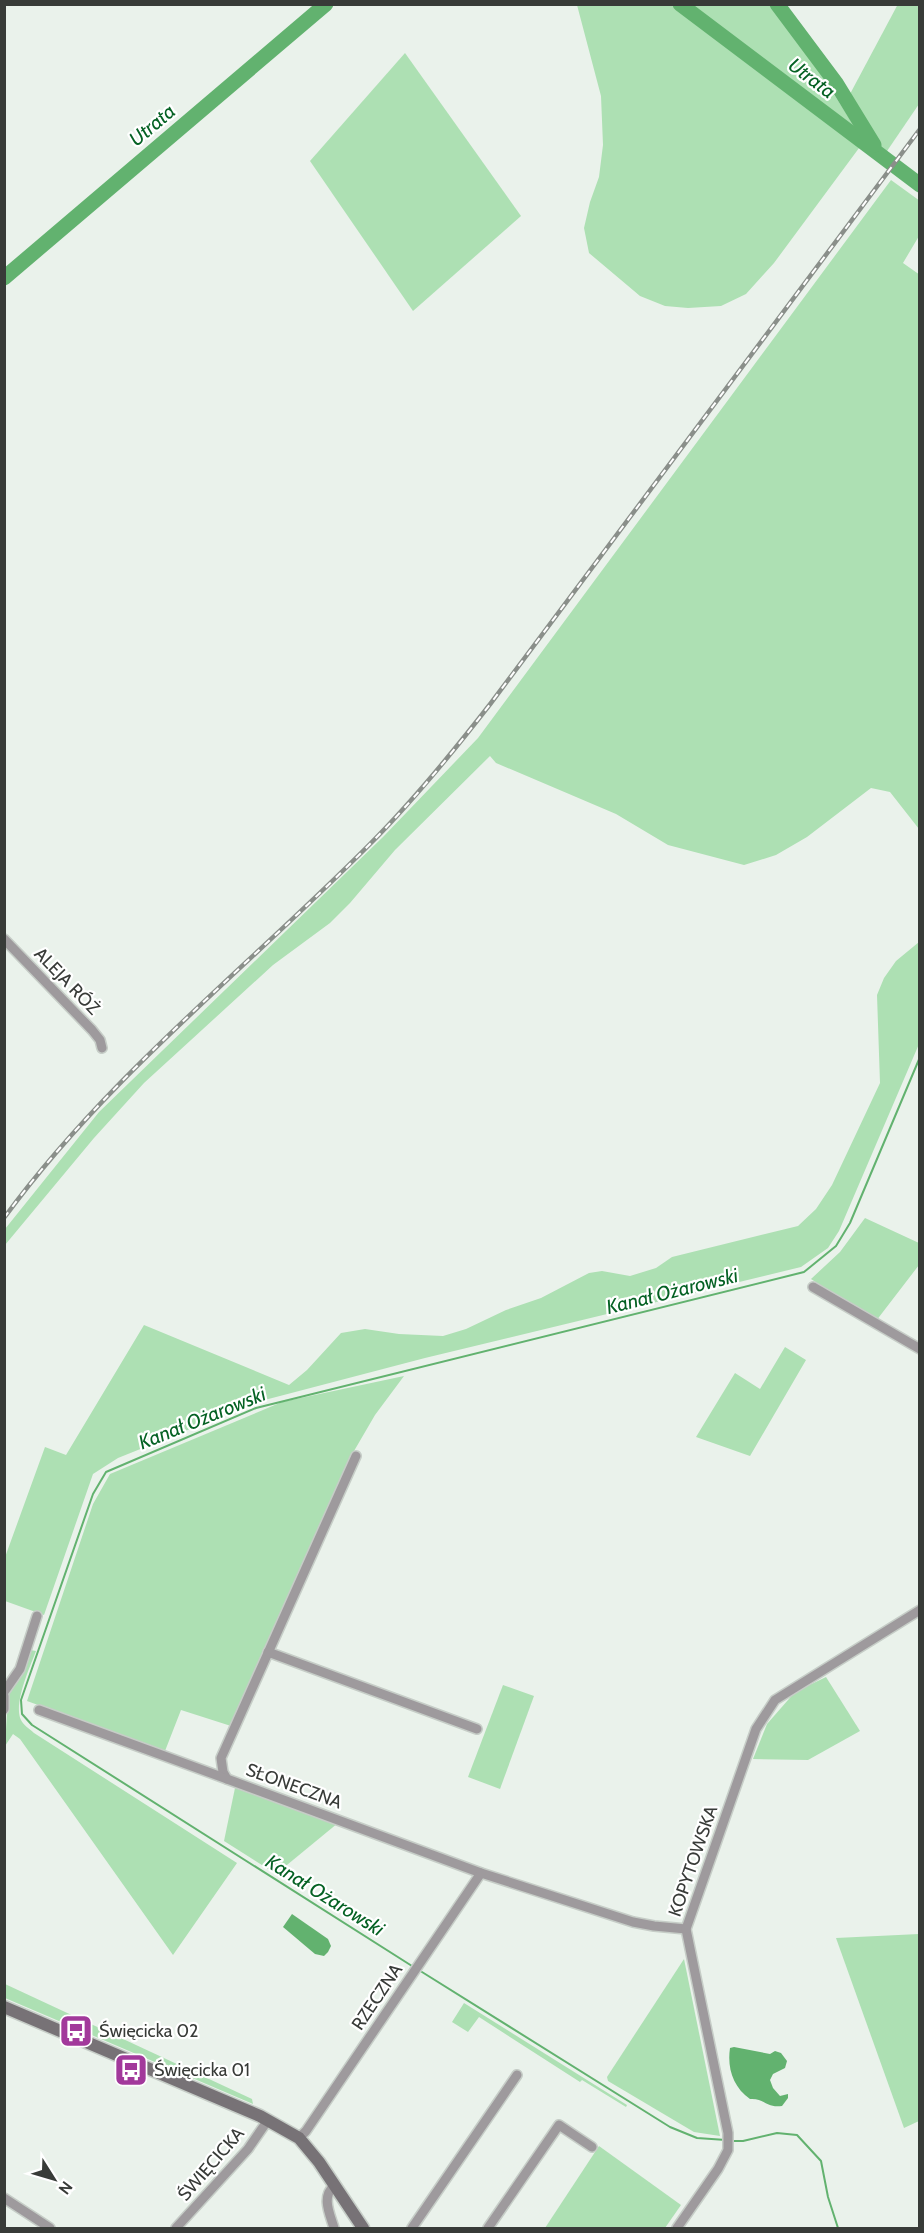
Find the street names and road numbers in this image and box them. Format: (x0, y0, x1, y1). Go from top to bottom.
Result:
street label: ALEJA RÓŻ (30, 943, 104, 1019)
street label: SŁONECZNA (243, 1758, 345, 1814)
street label: KOPYTOWSKA (664, 1803, 722, 1919)
street label: RZECZNA (347, 1960, 407, 2034)
street label: ŚWIĘCICKA (173, 2123, 249, 2205)

